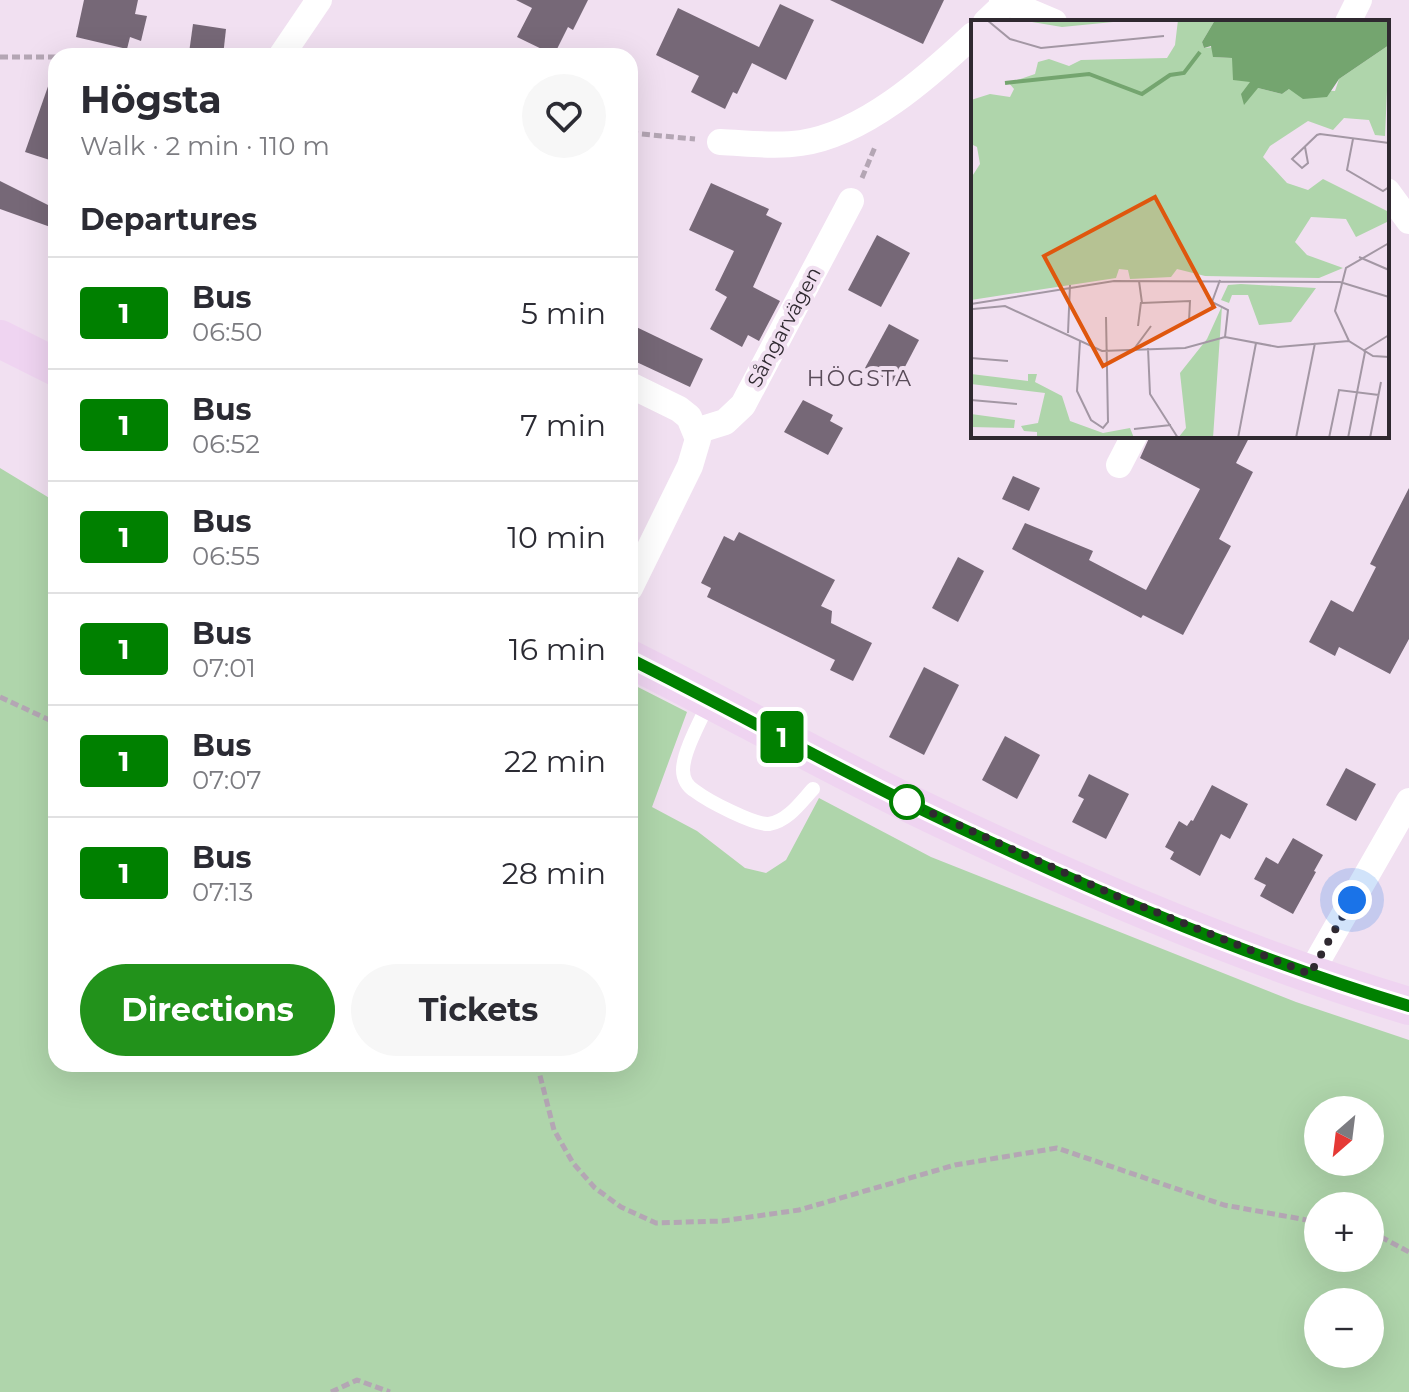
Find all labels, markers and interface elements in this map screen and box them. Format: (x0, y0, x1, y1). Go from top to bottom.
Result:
inset map (971, 20, 1389, 438)
button: heart (522, 74, 606, 158)
text: Högsta (80, 76, 222, 123)
text: Walk · 2 min · 110 m (80, 130, 330, 162)
text: Departures (80, 201, 257, 238)
street label: Sångarvägen (742, 263, 826, 391)
text: Bus (192, 279, 252, 316)
text: 5 min (521, 295, 606, 332)
text: 1 (119, 296, 129, 330)
text: 06:50 (192, 316, 263, 348)
district label: HÖGSTA (807, 365, 913, 392)
text: Bus (192, 391, 252, 428)
text: 7 min (520, 407, 606, 444)
text: 1 (119, 408, 129, 442)
text: 06:52 (192, 428, 260, 460)
text: Bus (192, 503, 252, 540)
text: 10 min (507, 519, 606, 556)
text: 1 (119, 520, 129, 554)
text: 06:55 (192, 540, 260, 572)
text: Bus (192, 615, 252, 652)
text: 16 min (509, 631, 606, 668)
text: 1 (119, 632, 129, 666)
text: 07:01 (192, 652, 256, 684)
line badge: 1 (756, 711, 808, 763)
text: 1 (777, 720, 787, 754)
text: Bus (192, 727, 252, 764)
text: 22 min (504, 743, 606, 780)
text: 1 (119, 744, 129, 778)
text: 07:07 (192, 764, 262, 796)
unlabelled marker (890, 785, 924, 819)
text: Bus (192, 839, 252, 876)
text: 28 min (502, 855, 606, 892)
text: 1 (119, 856, 129, 890)
text: 07:13 (192, 876, 253, 908)
your location (1332, 880, 1372, 920)
button: Directions (80, 964, 335, 1056)
button: Tickets (351, 964, 606, 1056)
north arrow (1304, 1096, 1384, 1176)
map controls (1304, 1096, 1384, 1368)
button: + (1304, 1192, 1384, 1272)
button: − (1304, 1288, 1384, 1368)

